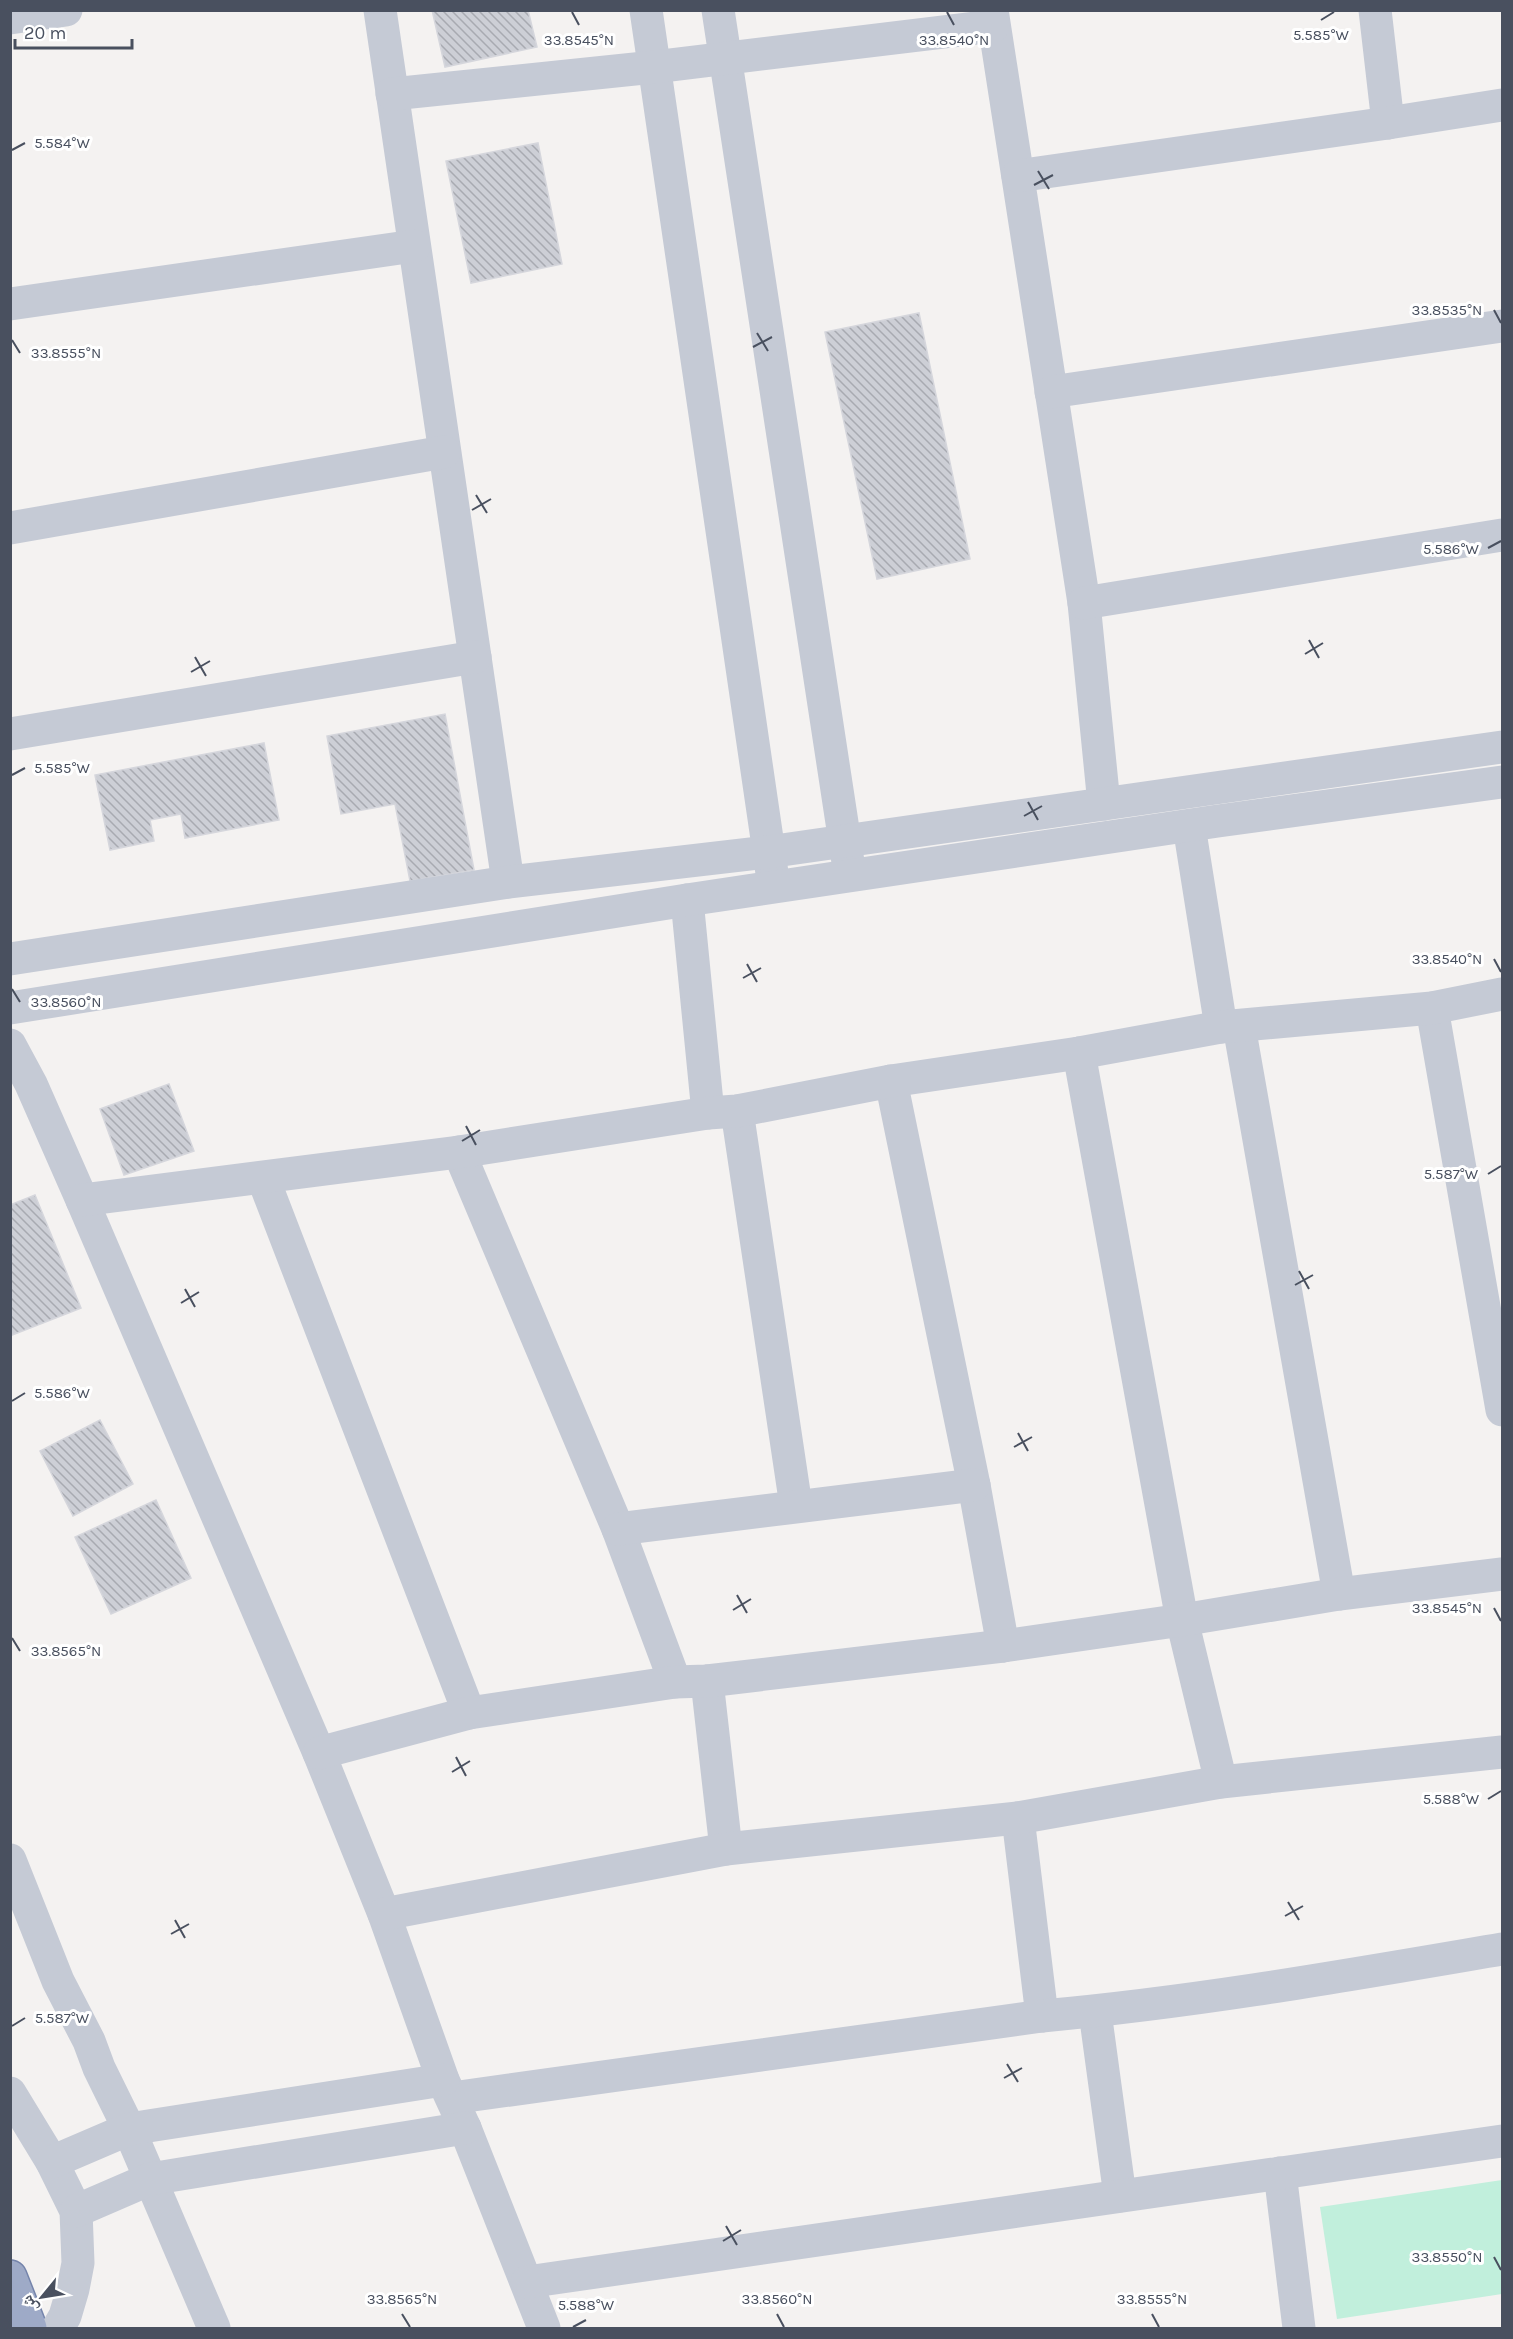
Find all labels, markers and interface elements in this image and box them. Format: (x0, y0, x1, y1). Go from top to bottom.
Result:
scale bar (15, 12, 132, 50)
text: 20 m (24, 22, 66, 44)
text: 5.585°W (1293, 26, 1349, 44)
text: 33.8545°N (544, 31, 614, 49)
text: 33.8540°N (919, 31, 989, 49)
text: 5.584°W (34, 134, 90, 152)
text: 33.8535°N (1412, 301, 1482, 319)
text: 33.8555°N (31, 344, 101, 362)
text: 5.586°W (1423, 540, 1480, 558)
text: 5.585°W (34, 759, 90, 777)
text: 33.8540°N (1412, 950, 1482, 968)
text: 33.8560°N (31, 993, 101, 1011)
text: 5.587°W (1424, 1165, 1479, 1183)
text: 5.586°W (34, 1384, 91, 1402)
text: 33.8545°N (1412, 1599, 1482, 1617)
text: 33.8565°N (31, 1642, 101, 1660)
text: 5.588°W (1423, 1790, 1480, 1808)
text: 5.587°W (35, 2009, 90, 2027)
text: 33.8550°N (1412, 2248, 1482, 2266)
north arrow (12, 2267, 72, 2327)
text: 33.8565°N (367, 2290, 437, 2308)
text: 33.8560°N (742, 2290, 812, 2308)
text: 33.8555°N (1117, 2290, 1187, 2308)
text: ش (17, 2292, 42, 2316)
text: 5.588°W (558, 2296, 615, 2314)

